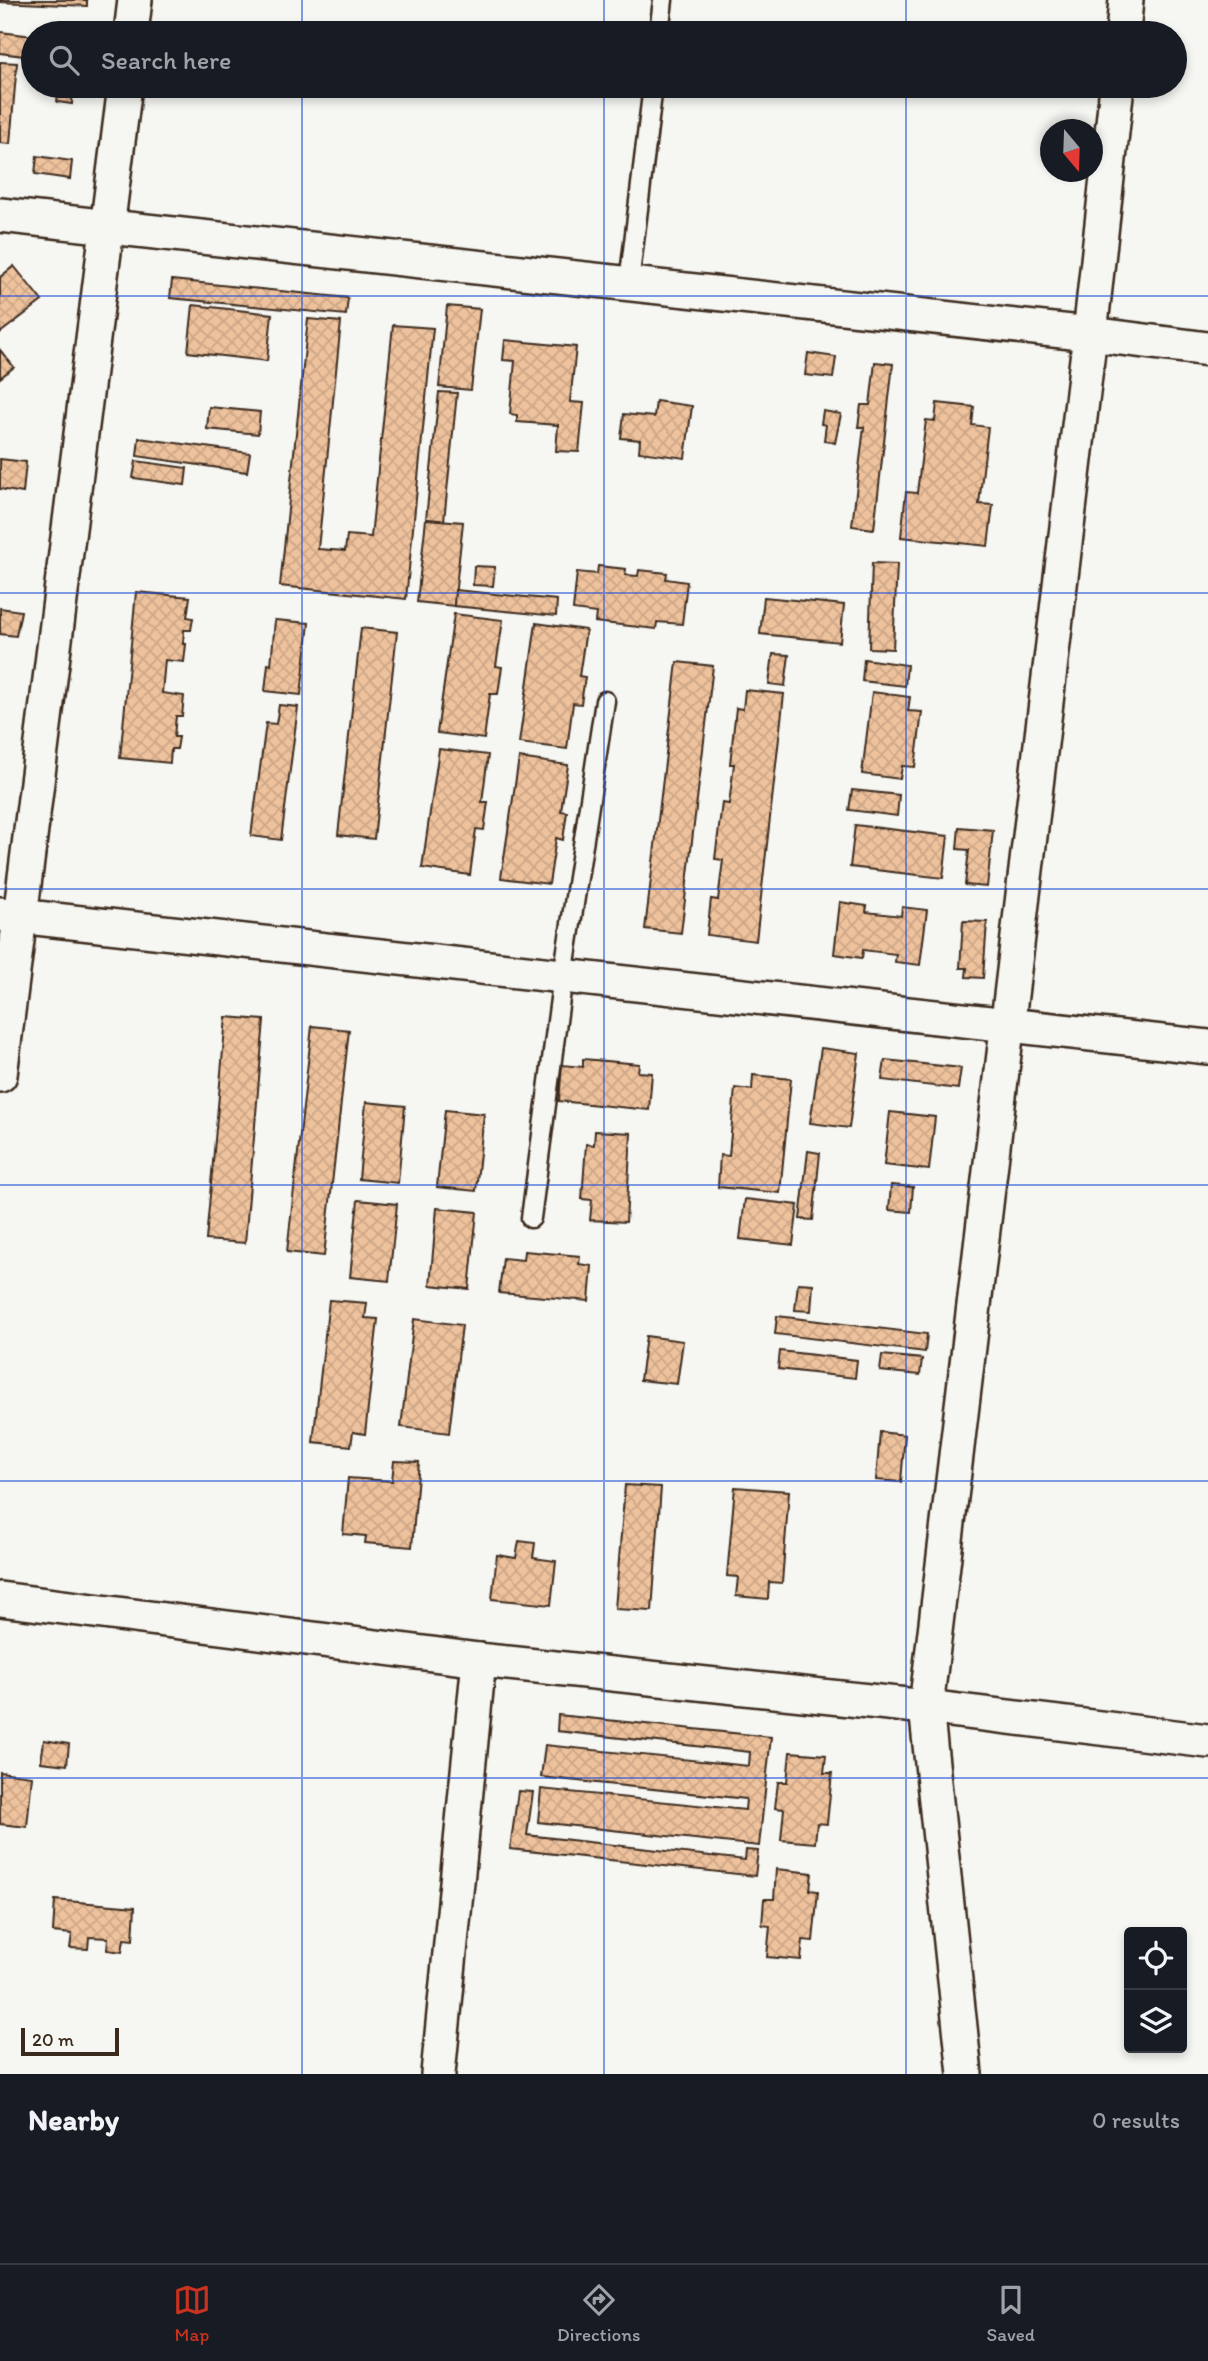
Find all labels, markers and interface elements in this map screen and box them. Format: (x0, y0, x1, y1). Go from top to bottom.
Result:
search box (21, 21, 1187, 98)
icon: search (45, 41, 83, 79)
text: Search here (101, 44, 231, 76)
north arrow (1040, 119, 1103, 182)
map controls (1124, 1927, 1187, 2053)
button: locate (1124, 1927, 1187, 1990)
button: layers (1124, 1990, 1187, 2053)
scale bar (21, 2025, 119, 2057)
text: 20 m (32, 2028, 74, 2051)
text: Nearby (28, 2101, 119, 2138)
text: 0 results (1092, 2106, 1180, 2134)
tab: Map (173, 2281, 211, 2346)
tab: Directions (557, 2281, 641, 2346)
tab: Saved (987, 2281, 1035, 2346)

